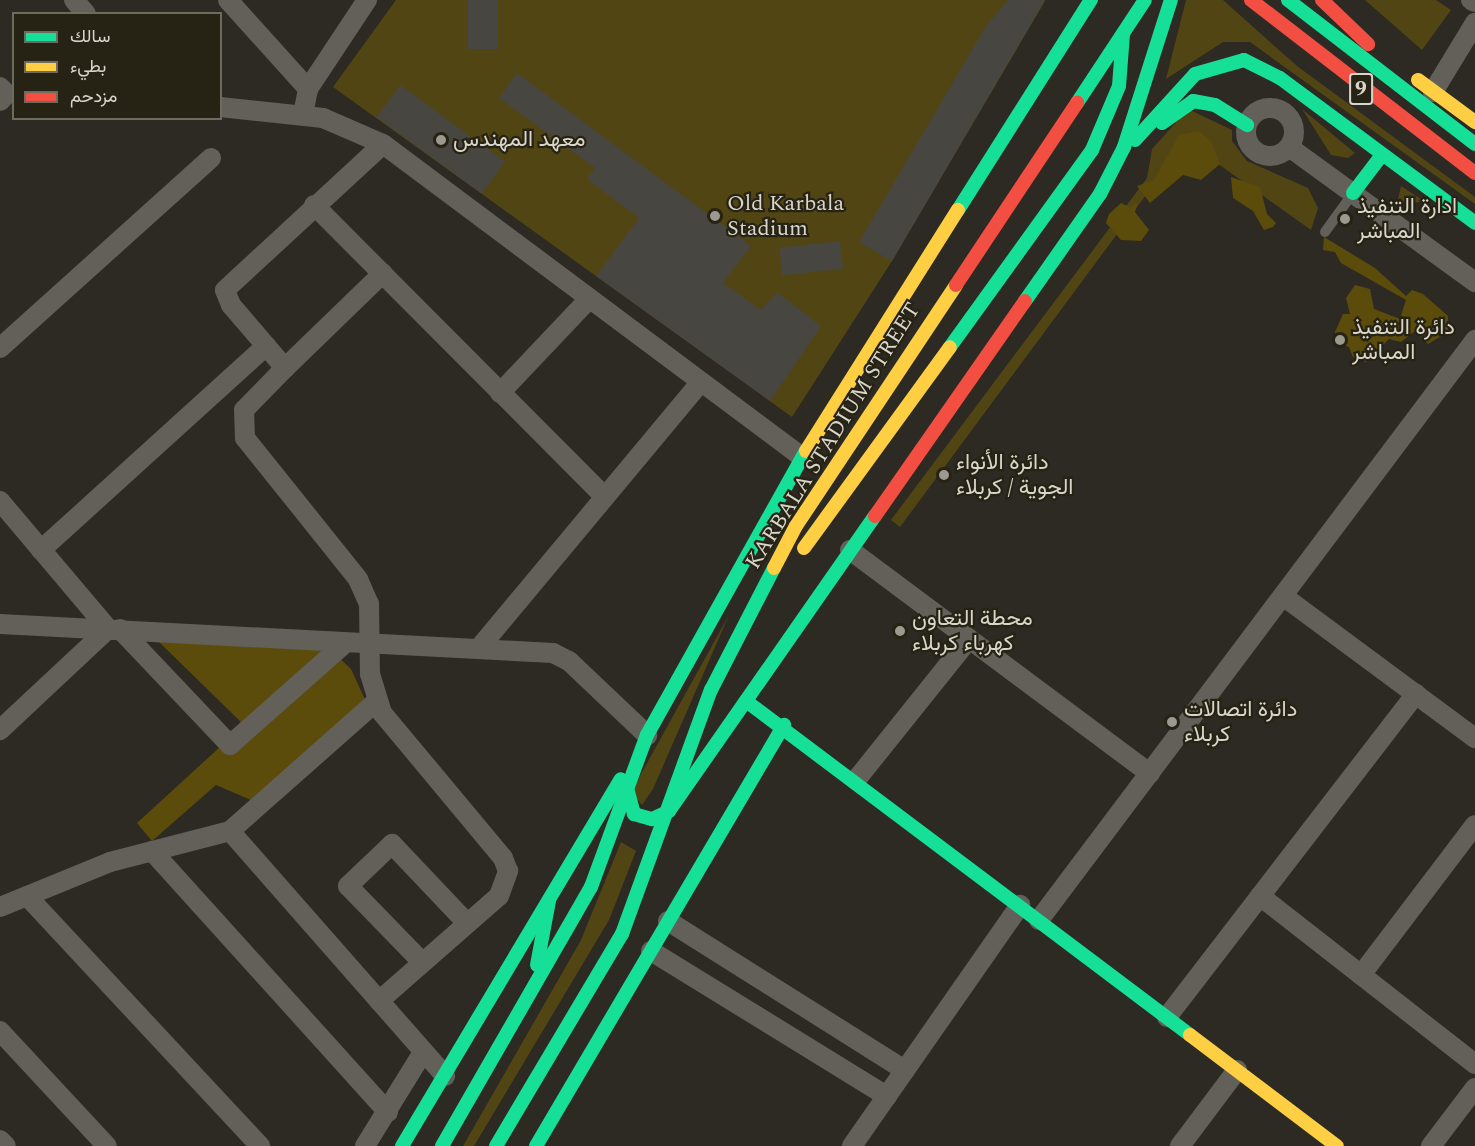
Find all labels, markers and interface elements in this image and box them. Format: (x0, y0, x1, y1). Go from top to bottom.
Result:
legend (12, 12, 222, 120)
text: سالك (70, 23, 110, 50)
text: بطيء (70, 53, 106, 80)
road number: 9 (1349, 71, 1373, 107)
text: مزدحم (70, 83, 117, 110)
place label: معهد المهندس (453, 127, 586, 153)
marker: معهد المهندس (434, 133, 448, 147)
place label: Old Karbala Stadium (727, 190, 844, 242)
place label: ادارة التنفيذ المباشر (1357, 193, 1457, 244)
marker: Old Karbala Stadium (708, 209, 722, 223)
marker: ادارة التنفيذ المباشر (1338, 212, 1352, 226)
street label: KARBALA STADIUM STREET (740, 298, 926, 574)
place label: دائرة التنفيذ المباشر (1352, 314, 1455, 366)
marker: دائرة التنفيذ المباشر (1333, 333, 1347, 347)
place label: دائرة الأنواء الجوية / كربلاء (956, 449, 1073, 500)
marker: دائرة الأنواء الجوية / كربلاء (937, 468, 951, 482)
place label: محطة التعاون كهرباء كربلاء (912, 605, 1033, 656)
marker: محطة التعاون كهرباء كربلاء (893, 624, 907, 638)
place label: دائرة اتصالات كربلاء (1184, 696, 1297, 748)
marker: دائرة اتصالات كربلاء (1165, 715, 1179, 729)

